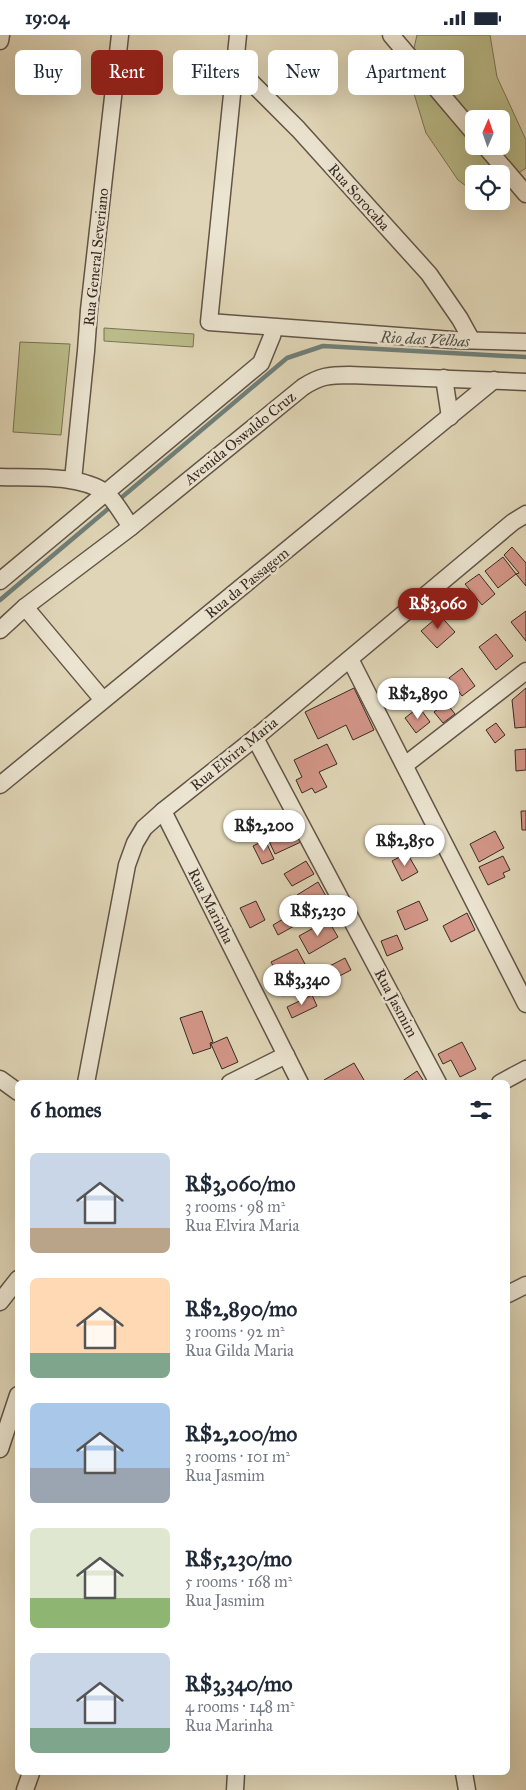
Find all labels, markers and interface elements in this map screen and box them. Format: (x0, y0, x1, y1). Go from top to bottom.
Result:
text: 19:04 (25, 6, 69, 29)
chip: Buy (15, 50, 81, 95)
chip: Rent (91, 50, 163, 95)
chip: Filters (173, 50, 258, 95)
chip: New (268, 50, 338, 95)
chip: Apartment (348, 50, 464, 95)
north arrow (465, 110, 510, 155)
map controls (465, 110, 510, 210)
street label: Rua Sorocaba (324, 160, 394, 235)
button: locate (465, 165, 510, 210)
street label: Rua General Severiano (80, 187, 112, 327)
water label: Rio das Velhas (379, 327, 471, 351)
street label: Avenida Oswaldo Cruz (180, 387, 299, 489)
street label: Rua da Passagem (201, 543, 293, 622)
pin: R$3,060 (392, 587, 484, 630)
text: R$3,060 (409, 594, 467, 613)
pin: R$2,890 (372, 677, 464, 720)
text: R$2,890 (388, 684, 448, 703)
street label: Rua Elvira Maria (187, 713, 282, 795)
pin: R$2,200 (218, 809, 310, 852)
text: R$2,200 (234, 816, 294, 835)
pin: R$2,850 (359, 825, 451, 867)
text: R$2,850 (376, 831, 434, 850)
street label: Rua Marinha (184, 865, 238, 947)
pin: R$5,230 (272, 895, 364, 937)
text: R$5,230 (290, 901, 346, 920)
pin: R$3,340 (256, 963, 348, 1006)
street label: Rua Jasmim (370, 966, 422, 1041)
text: R$3,340 (274, 970, 330, 989)
icon: filters (467, 1096, 495, 1124)
text: 6 homes (30, 1097, 102, 1123)
text: R$3,060/mo (185, 1171, 295, 1197)
icon: home (70, 1173, 130, 1233)
text: 3 rooms · 98 m² (185, 1197, 285, 1216)
text: Rua Elvira Maria (185, 1216, 299, 1235)
text: R$2,890/mo (185, 1296, 297, 1322)
icon: home (70, 1298, 130, 1358)
text: 3 rooms · 92 m² (185, 1322, 285, 1341)
text: Rua Gilda Maria (185, 1341, 294, 1360)
text: R$2,200/mo (185, 1421, 297, 1447)
icon: home (70, 1423, 130, 1483)
text: 3 rooms · 101 m² (185, 1447, 290, 1466)
text: Rua Jasmim (185, 1466, 265, 1485)
text: R$5,230/mo (185, 1546, 292, 1572)
icon: home (70, 1548, 130, 1608)
text: 5 rooms · 168 m² (185, 1572, 292, 1591)
text: Rua Jasmim (185, 1591, 265, 1610)
text: R$3,340/mo (185, 1671, 292, 1697)
icon: home (70, 1673, 130, 1733)
text: 4 rooms · 148 m² (185, 1697, 295, 1716)
text: Rua Marinha (185, 1716, 273, 1735)

